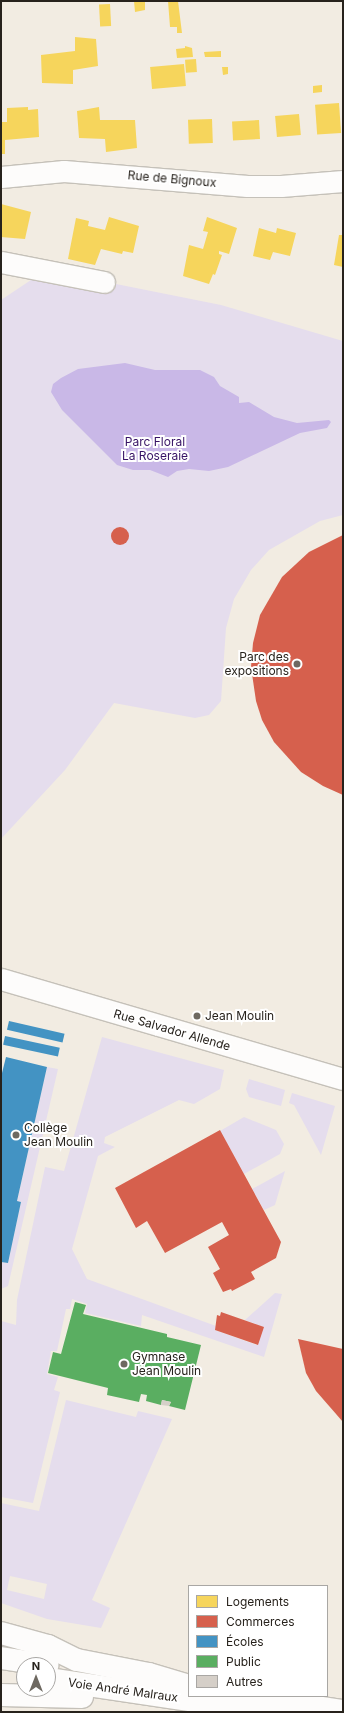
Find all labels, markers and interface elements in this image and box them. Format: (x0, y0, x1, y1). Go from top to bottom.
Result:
street label: Rue de Bignoux (127, 168, 217, 190)
park label: Parc Floral La Roseraie (122, 435, 188, 463)
place label: Parc des expositions (224, 650, 289, 678)
marker: Parc des expositions (292, 659, 302, 669)
street label: Rue Salvador Allende (112, 1006, 232, 1054)
place label: Jean Moulin (205, 1009, 274, 1023)
marker: Jean Moulin (192, 1011, 202, 1021)
place label: Collège Jean Moulin (24, 1121, 93, 1149)
marker: Collège Jean Moulin (11, 1130, 21, 1140)
place label: Gymnase Jean Moulin (132, 1350, 201, 1378)
marker: Gymnase Jean Moulin (119, 1359, 129, 1369)
legend (188, 1585, 328, 1697)
text: Logements (226, 1594, 289, 1609)
text: Commerces (226, 1614, 294, 1629)
text: Écoles (226, 1634, 264, 1649)
text: Public (226, 1654, 261, 1669)
north arrow (16, 1657, 56, 1697)
text: N (32, 1659, 40, 1673)
text: Autres (226, 1674, 263, 1689)
street label: Voie André Malraux (67, 1675, 179, 1705)

